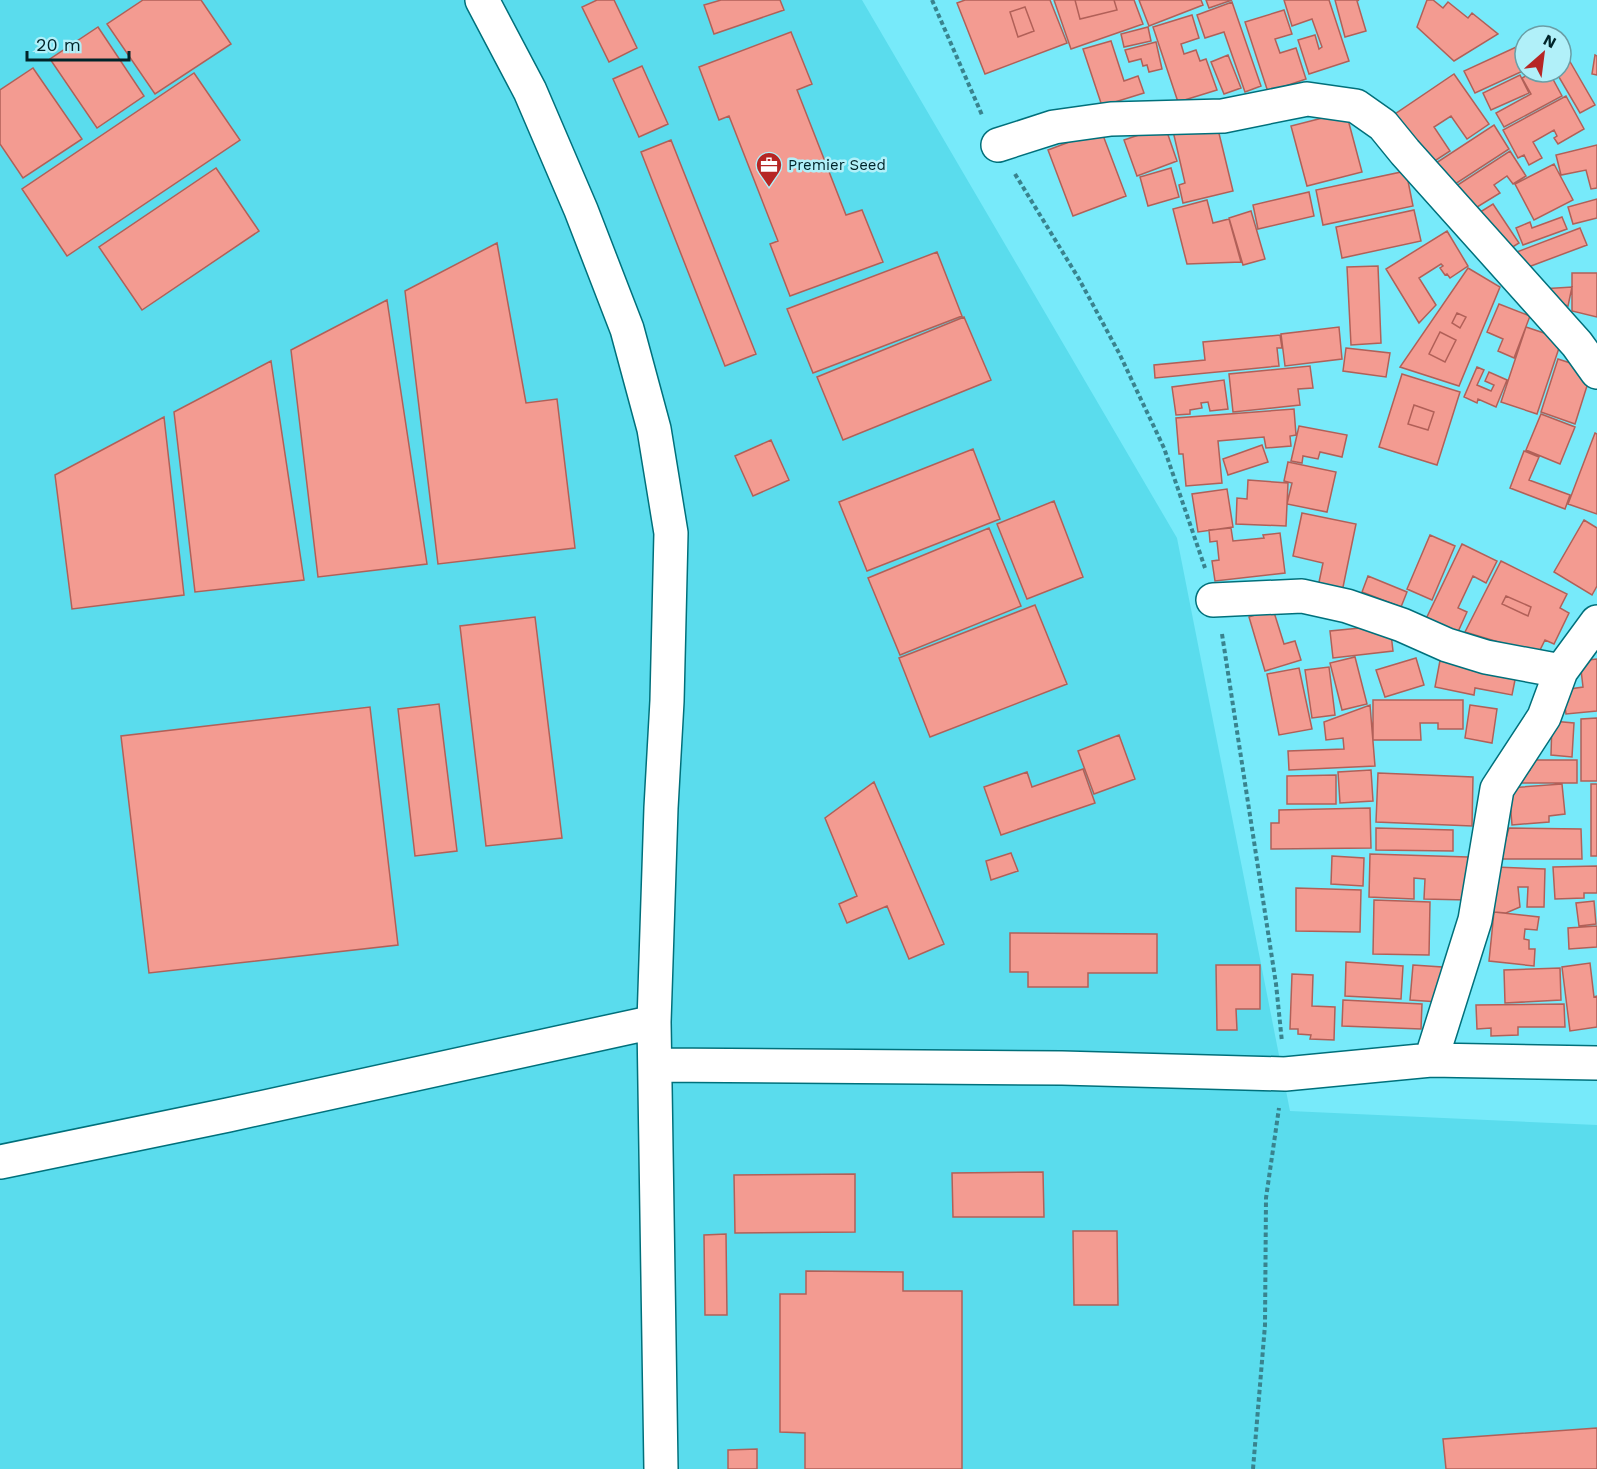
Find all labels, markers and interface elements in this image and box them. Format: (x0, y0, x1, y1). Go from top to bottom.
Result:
scale bar (27, 24, 129, 62)
north arrow (1513, 24, 1573, 84)
text: N (1540, 30, 1560, 52)
text: 20 m (36, 34, 81, 55)
office icon: Premier Seed (754, 150, 784, 188)
place label: Premier Seed (788, 156, 886, 174)

